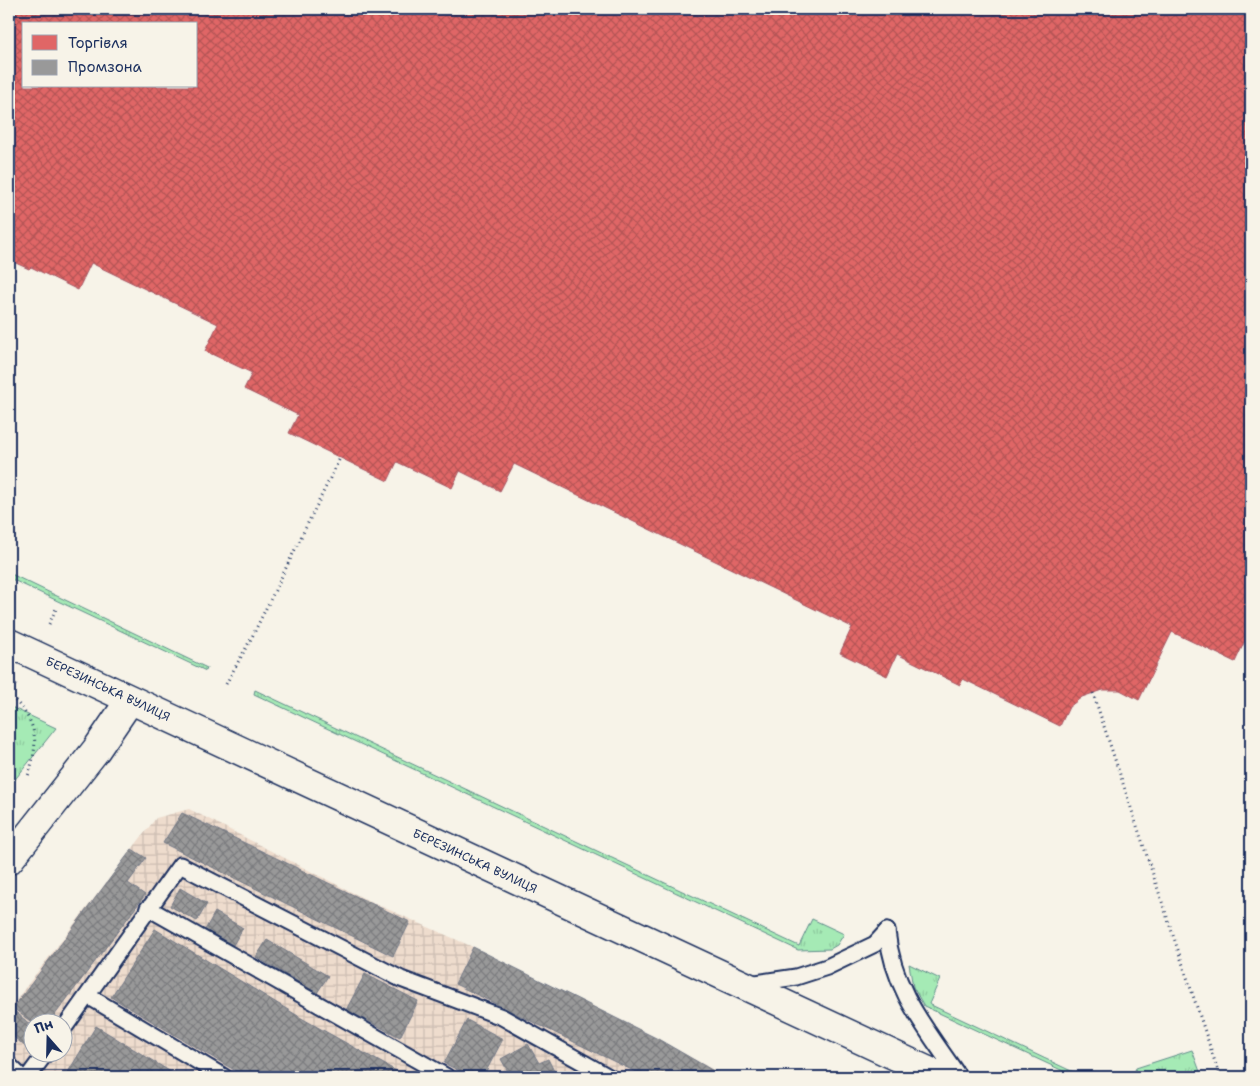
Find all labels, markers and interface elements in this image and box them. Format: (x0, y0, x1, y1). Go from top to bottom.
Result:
legend (22, 22, 198, 88)
text: Торгівля (68, 33, 128, 53)
text: Промзона (68, 57, 143, 77)
street label: БЕРЕЗИНСЬКА ВУЛИЦЯ (43, 653, 173, 725)
street label: БЕРЕЗИНСЬКА ВУЛИЦЯ (410, 825, 540, 897)
north arrow (22, 1014, 72, 1064)
text: Пн (32, 1014, 55, 1037)

